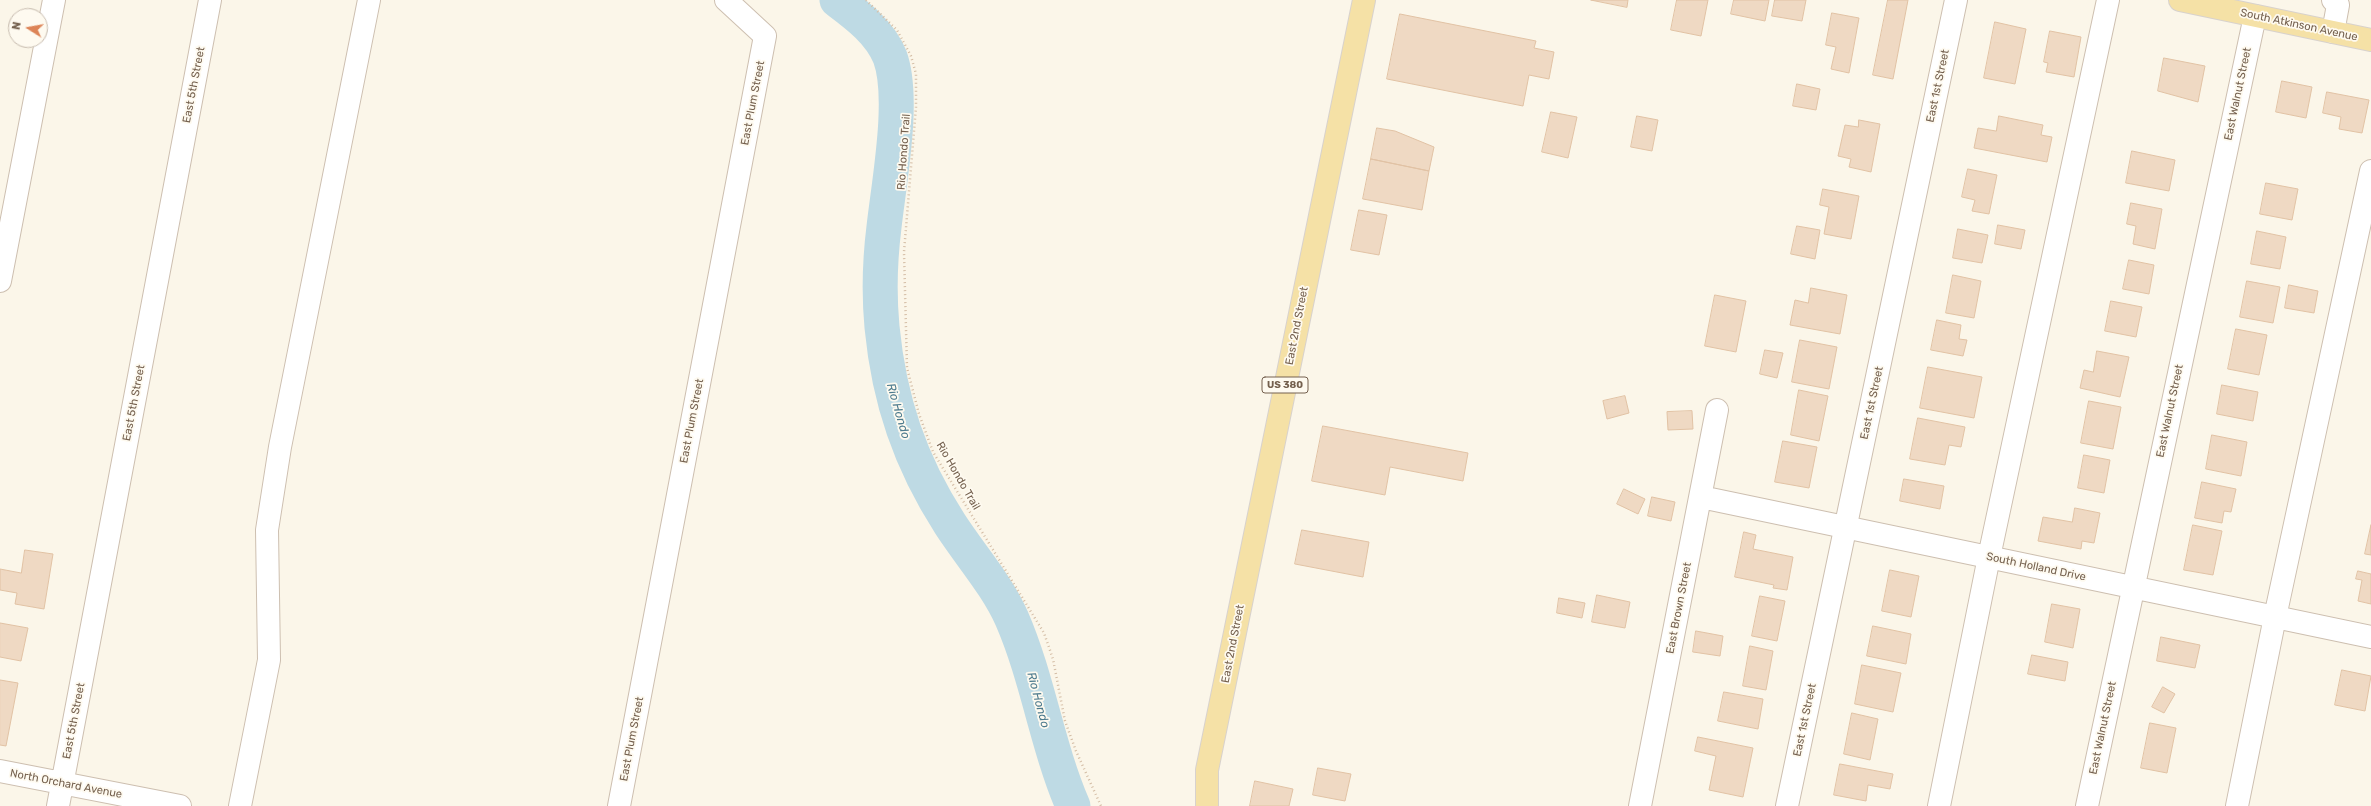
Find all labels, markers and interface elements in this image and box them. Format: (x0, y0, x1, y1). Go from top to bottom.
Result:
street label: South Atkinson Avenue (2239, 6, 2359, 44)
north arrow (8, 8, 48, 48)
text: N (10, 21, 24, 31)
street label: East 5th Street (180, 46, 208, 124)
street label: East Walnut Street (2222, 46, 2254, 142)
street label: East 1st Street (1924, 48, 1952, 124)
street label: East Plum Street (738, 60, 768, 146)
street label: Rio Hondo Trail (895, 114, 913, 190)
street label: East 2nd Street (1283, 286, 1311, 366)
street label: East Walnut Street (2154, 363, 2186, 459)
street label: East 5th Street (120, 364, 148, 442)
street label: East 1st Street (1858, 365, 1886, 441)
road number: US 380 (1262, 377, 1308, 393)
street label: East Plum Street (677, 378, 707, 464)
water label: Rio Hondo (883, 381, 913, 441)
street label: Rio Hondo Trail (933, 440, 983, 512)
street label: South Holland Drive (1985, 550, 2087, 584)
street label: East Brown Street (1664, 561, 1694, 655)
street label: East 2nd Street (1219, 604, 1247, 684)
water label: Rio Hondo (1024, 670, 1052, 730)
street label: East Walnut Street (2087, 680, 2119, 776)
street label: East 5th Street (60, 682, 88, 760)
street label: East 1st Street (1791, 682, 1819, 758)
street label: East Plum Street (617, 696, 647, 782)
street label: North Orchard Avenue (9, 767, 123, 801)

